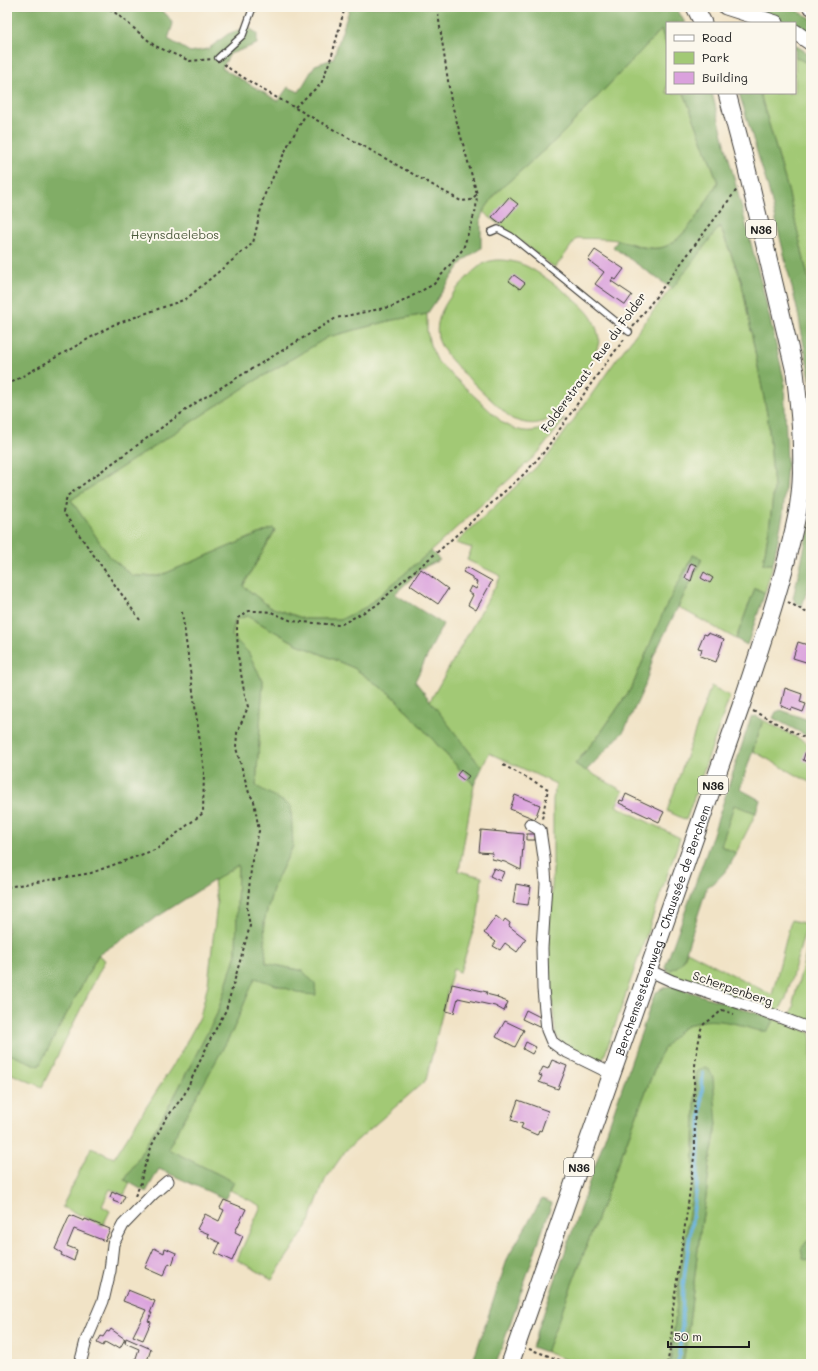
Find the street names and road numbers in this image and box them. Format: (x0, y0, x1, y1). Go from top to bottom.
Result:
road number: N36 (746, 220, 776, 238)
street label: Folderstraat - Rue du Folder (537, 289, 649, 435)
road number: N36 (698, 776, 728, 794)
street label: Berchemsesteenweg - Chaussée de Berchem (611, 802, 714, 1057)
street label: Scherpenberg (691, 967, 775, 1009)
road number: N36 (564, 1158, 594, 1176)

